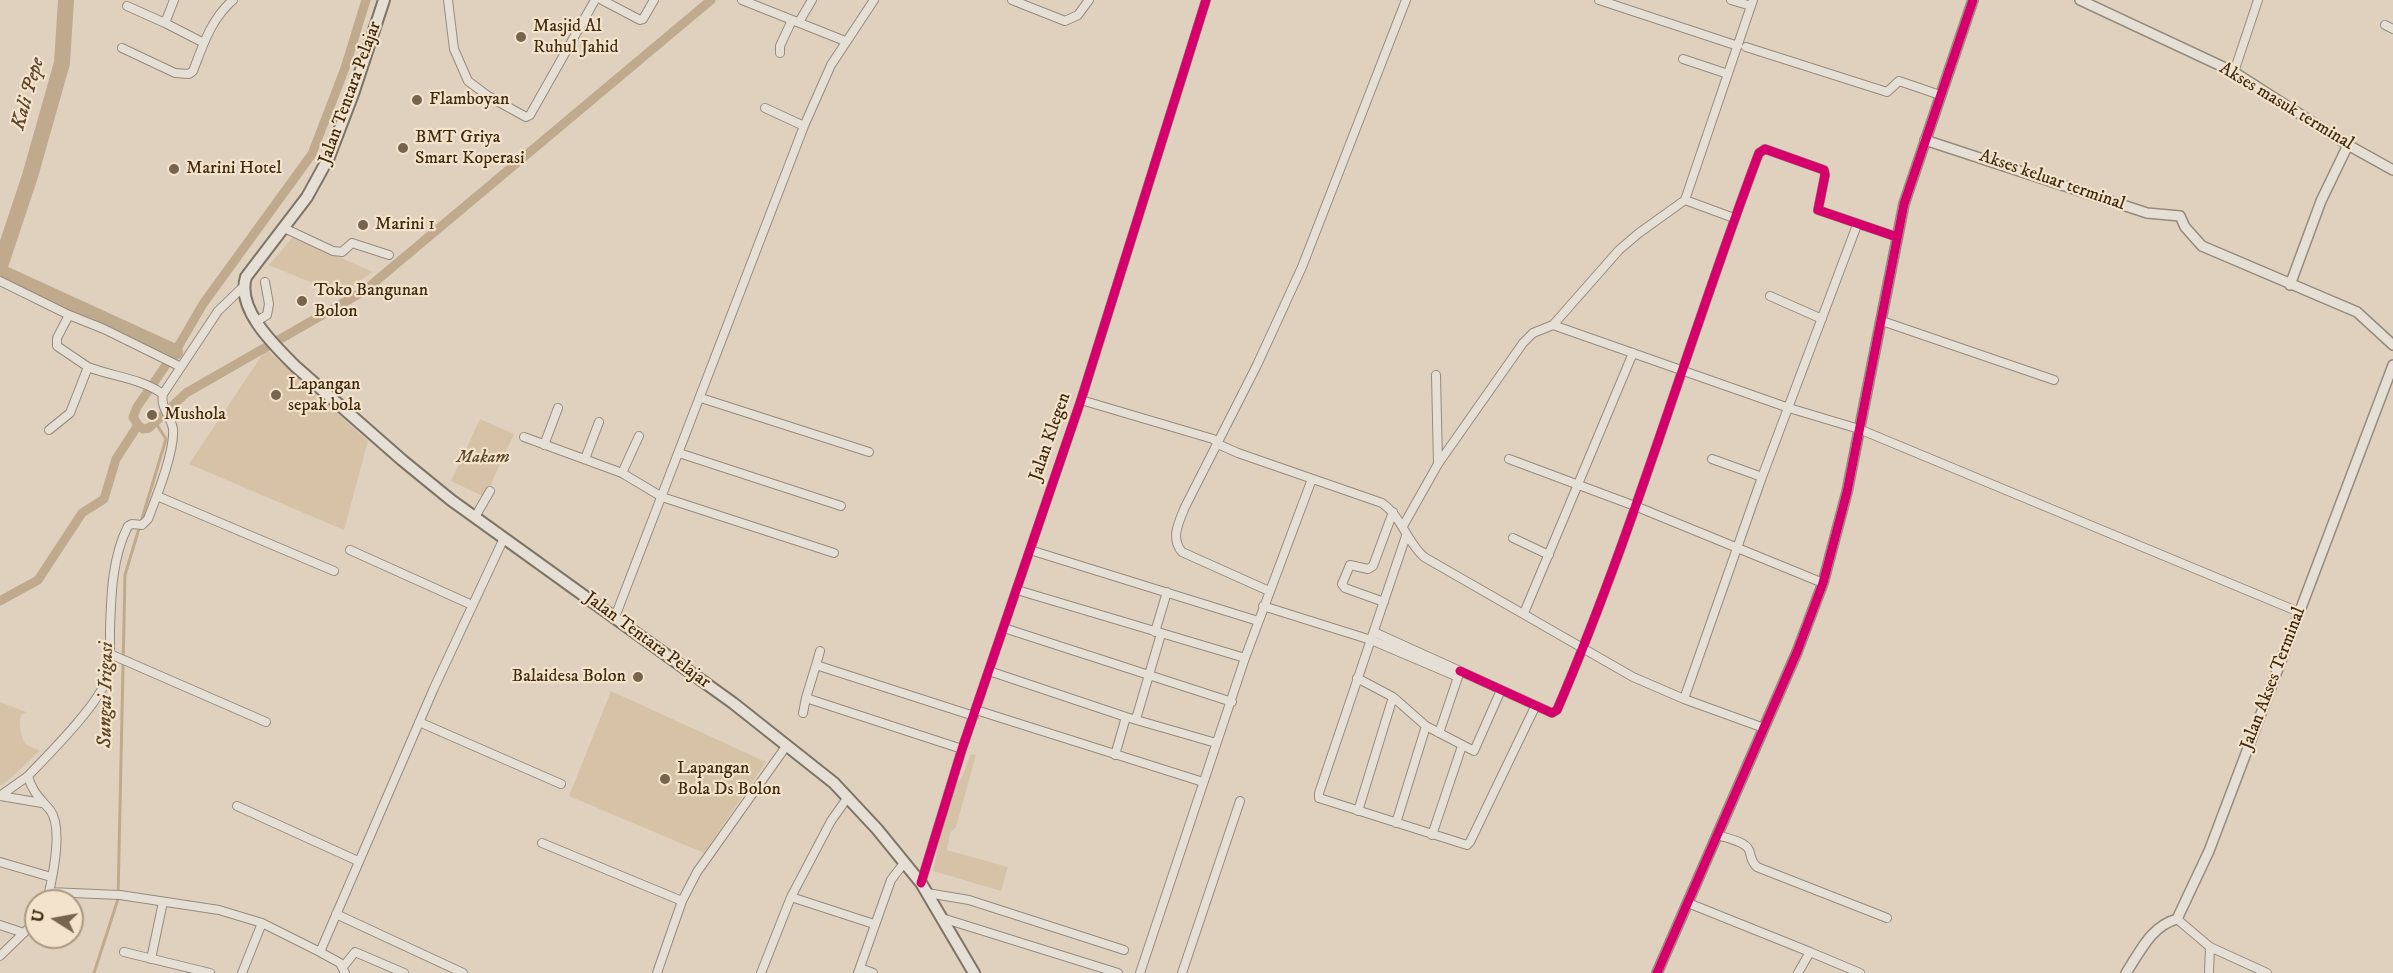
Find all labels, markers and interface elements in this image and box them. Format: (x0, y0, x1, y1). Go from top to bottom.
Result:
place label: Masjid Al Ruhul Jahid (533, 16, 618, 58)
street label: Jalan Tentara Pelajar (315, 19, 387, 167)
marker: Masjid Al Ruhul Jahid (514, 30, 528, 44)
water label: Kali Pepe (7, 55, 51, 133)
street label: Akses masuk terminal (2215, 58, 2357, 156)
place label: Flamboyan (429, 89, 509, 111)
marker: Flamboyan (410, 93, 424, 107)
place label: BMT Griya Smart Koperasi (415, 127, 525, 170)
marker: BMT Griya Smart Koperasi (396, 141, 410, 155)
street label: Akses keluar terminal (1976, 146, 2128, 216)
place label: Marini Hotel (186, 158, 282, 180)
marker: Marini Hotel (167, 162, 181, 176)
place label: Marini 1 (375, 214, 435, 236)
marker: Marini 1 (356, 218, 370, 232)
place label: Toko Bangunan Bolon (314, 280, 428, 322)
marker: Toko Bangunan Bolon (295, 294, 309, 308)
place label: Lapangan sepak bola (288, 374, 361, 416)
marker: Lapangan sepak bola (269, 388, 283, 402)
street label: Jalan Klegen (1026, 390, 1076, 484)
place label: Mushola (164, 404, 226, 426)
marker: Mushola (145, 408, 159, 422)
park label: Makam (456, 447, 510, 469)
street label: Jalan Tentara Pelajar (580, 588, 714, 694)
street label: Jalan Akses Terminal (2237, 605, 2311, 753)
water label: Sungai Irigasi (94, 642, 120, 748)
place label: Balaidesa Bolon (512, 666, 626, 688)
marker: Balaidesa Bolon (631, 670, 645, 684)
place label: Lapangan Bola Ds Bolon (677, 758, 781, 800)
marker: Lapangan Bola Ds Bolon (658, 772, 672, 786)
north arrow (24, 889, 84, 949)
text: U (27, 908, 49, 924)

